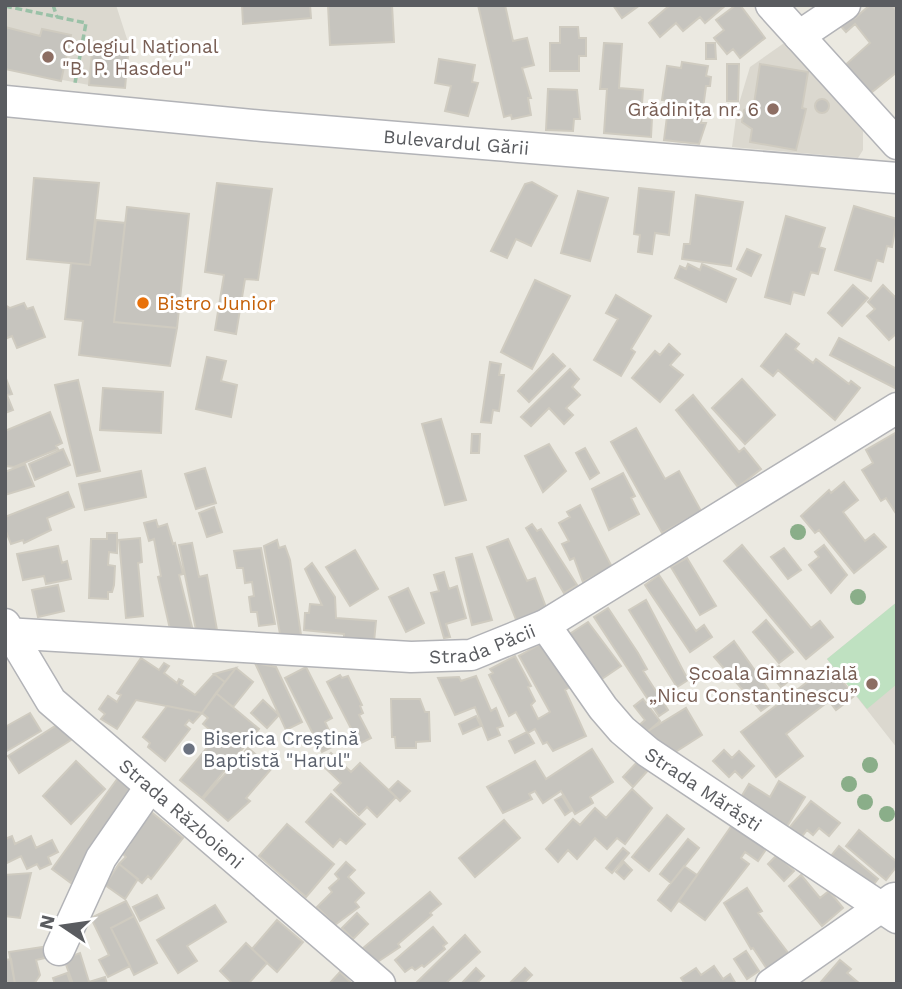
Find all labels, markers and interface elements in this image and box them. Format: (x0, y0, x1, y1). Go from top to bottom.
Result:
place label: Colegiul Național "B. P. Hasdeu" (62, 35, 219, 80)
marker: Colegiul Național "B. P. Hasdeu" (40, 49, 56, 65)
place label: Grădinița nr. 6 (627, 98, 759, 121)
marker: Grădinița nr. 6 (765, 101, 781, 117)
street label: Bulevardul Gării (382, 124, 530, 159)
place label: Bistro Junior (157, 292, 276, 315)
marker: Bistro Junior (135, 295, 151, 311)
street label: Strada Păcii (429, 619, 539, 668)
place label: Școala Gimnazială „Nicu Constantinescu” (649, 662, 858, 707)
marker: Școala Gimnazială „Nicu Constantinescu” (864, 676, 880, 692)
place label: Biserica Creștină Baptistă "Harul" (203, 727, 359, 772)
marker: Biserica Creștină Baptistă "Harul" (181, 741, 197, 757)
street label: Strada Mărăști (641, 742, 766, 836)
street label: Strada Războieni (115, 753, 249, 873)
north arrow (28, 891, 98, 961)
text: N (34, 913, 60, 932)

